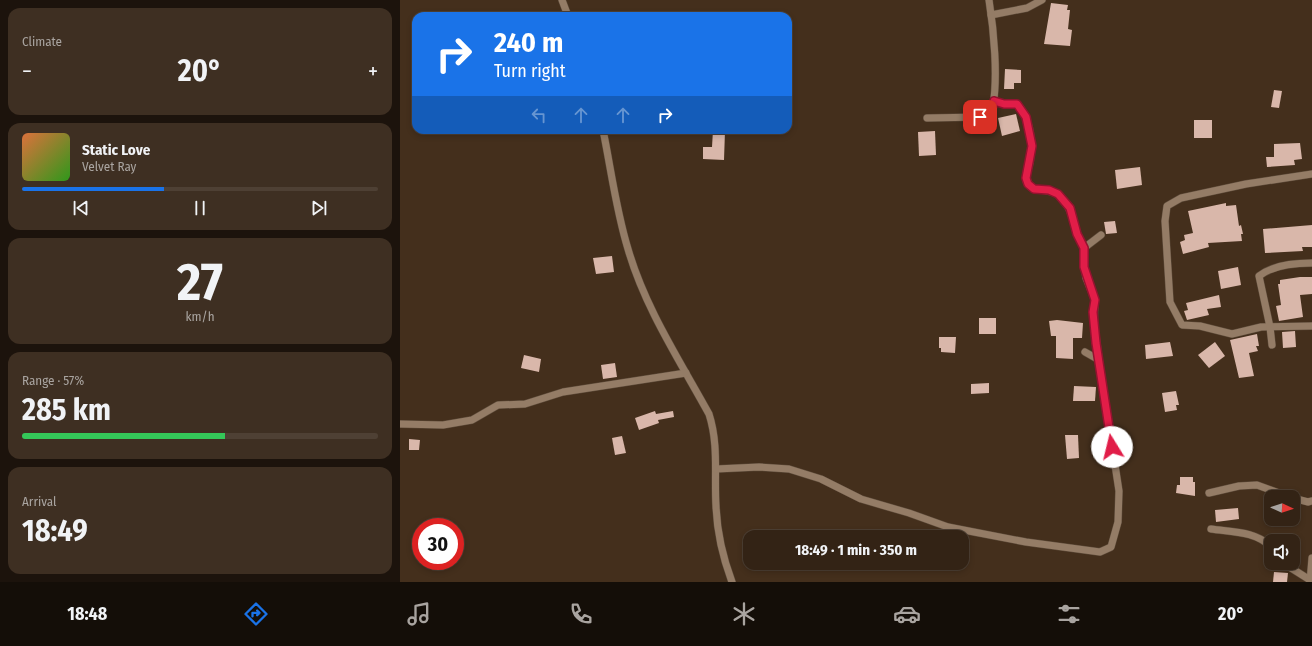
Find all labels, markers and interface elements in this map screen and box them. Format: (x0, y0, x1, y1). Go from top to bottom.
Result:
text: 240 m (494, 26, 563, 59)
icon: right (428, 28, 480, 80)
text: Climate (22, 34, 62, 49)
text: 20° (178, 53, 222, 89)
text: − (22, 58, 32, 85)
text: + (368, 58, 378, 85)
text: Turn right (494, 60, 566, 82)
pin (963, 100, 997, 134)
icon: left (528, 104, 550, 126)
icon: ahead (570, 104, 592, 126)
icon: ahead (612, 104, 634, 126)
icon: right (654, 104, 676, 126)
icon: arrive (969, 106, 991, 128)
text: Static Love (82, 141, 150, 159)
text: Velvet Ray (82, 159, 136, 174)
icon: previous (70, 197, 92, 219)
icon: pause (189, 197, 211, 219)
icon: next (308, 197, 330, 219)
text: 27 (177, 251, 223, 314)
text: km/h (186, 309, 215, 324)
text: Range · 57% (22, 373, 84, 388)
text: 285 km (22, 392, 111, 428)
position arrow (1091, 426, 1133, 468)
north arrow (1264, 490, 1300, 526)
map controls (1264, 490, 1300, 570)
text: Arrival (22, 494, 56, 509)
text: 18:49 (22, 513, 88, 549)
speed limit sign: 30 (412, 518, 464, 570)
button: sound (1264, 534, 1300, 570)
text: 18:49 · 1 min · 350 m (795, 541, 917, 559)
icon: directions (242, 600, 270, 628)
icon: music (405, 600, 433, 628)
icon: phone (567, 600, 595, 628)
icon: climate (730, 600, 758, 628)
icon: car (893, 600, 921, 628)
icon: filters (1055, 600, 1083, 628)
text: 18:48 (67, 603, 107, 625)
text: 20° (1218, 603, 1245, 625)

